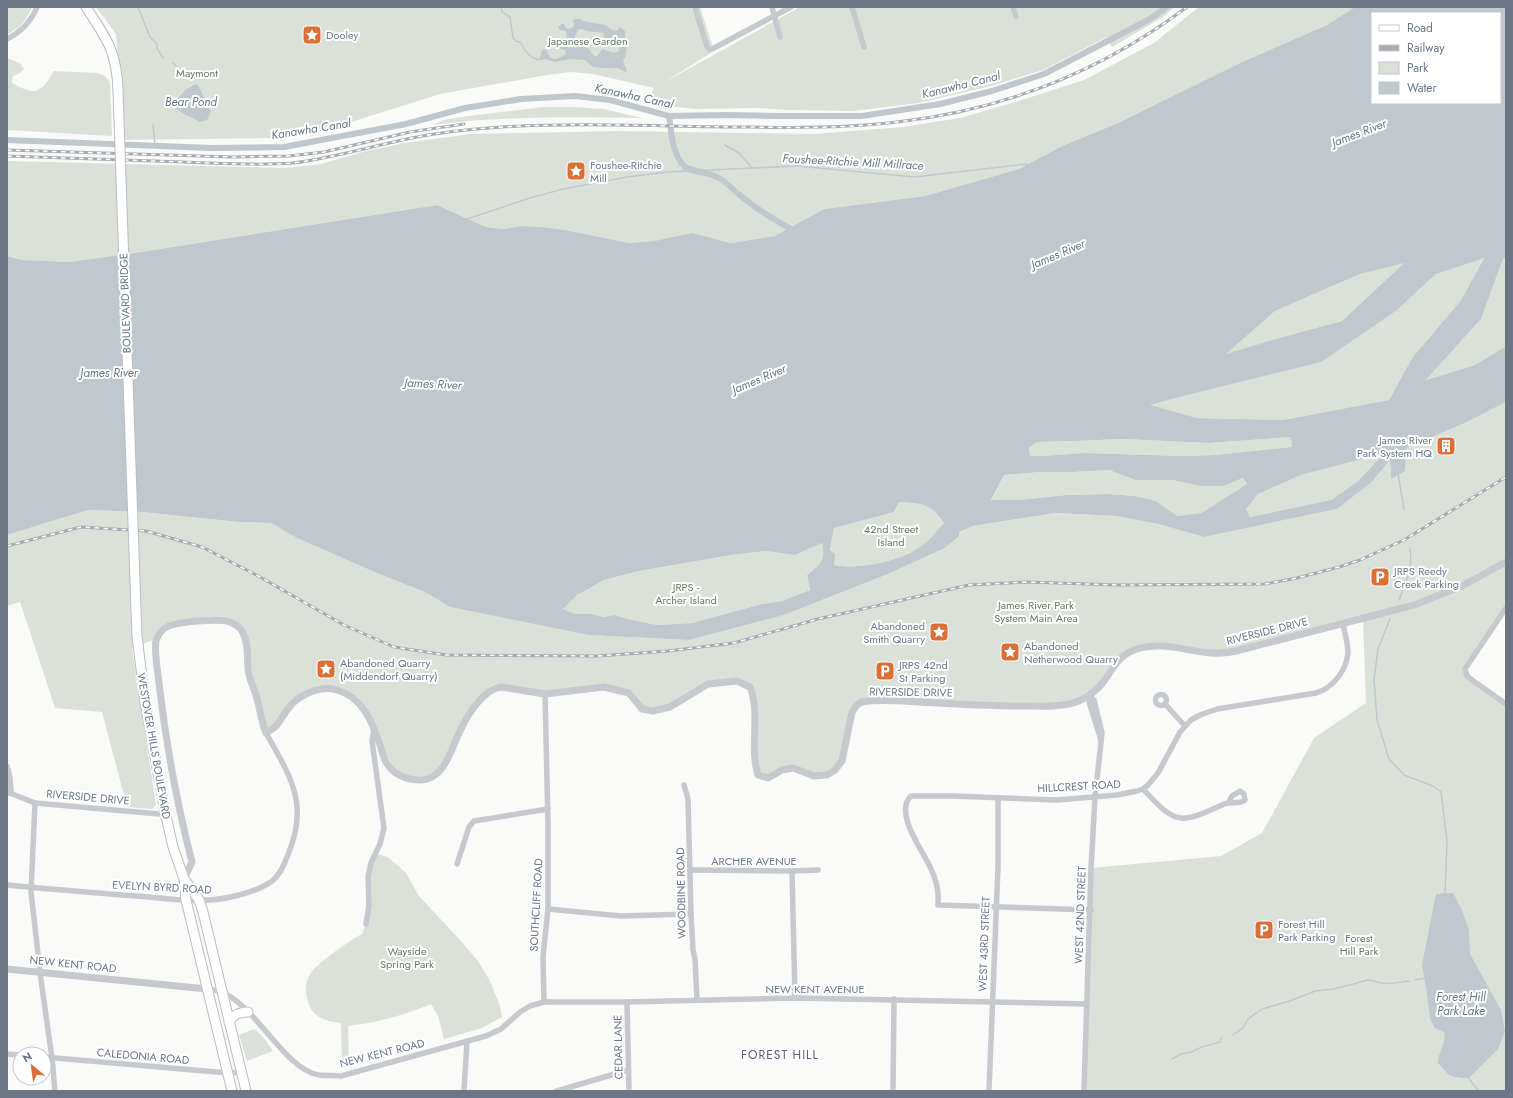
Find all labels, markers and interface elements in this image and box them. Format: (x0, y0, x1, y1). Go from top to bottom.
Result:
legend (1371, 12, 1501, 104)
text: Road (1407, 19, 1433, 37)
place icon: Dooley (301, 24, 323, 46)
place label: Dooley (326, 27, 359, 43)
park label: Japanese Garden (546, 33, 628, 49)
text: Railway (1407, 39, 1445, 57)
text: Park (1407, 59, 1429, 77)
park label: Maymont (176, 65, 218, 81)
water label: Kanawha Canal (920, 66, 1003, 103)
water label: Kanawha Canal (593, 79, 676, 113)
text: Water (1407, 79, 1438, 97)
water label: Bear Pond (165, 93, 218, 111)
water label: Kanawha Canal (270, 114, 353, 144)
water label: James River (1327, 114, 1390, 152)
water label: Foushee-Ritchie Mill Millrace (782, 149, 924, 175)
place label: Foushee-Ritchie Mill (590, 157, 662, 186)
place icon: Foushee-Ritchie Mill (565, 160, 587, 182)
water label: James River (1026, 234, 1089, 274)
street label: BOULEVARD BRIDGE (115, 253, 135, 353)
water label: James River (727, 359, 790, 399)
water label: James River (78, 364, 139, 382)
water label: James River (402, 373, 463, 395)
place label: James River Park System HQ (1357, 432, 1432, 461)
building icon: James River Park System HQ (1435, 435, 1457, 457)
park label: 42nd Street Island (864, 521, 918, 550)
place label: JRPS Reedy Creek Parking (1392, 563, 1459, 592)
parking icon: JRPS Reedy Creek Parking (1369, 566, 1391, 588)
park label: JRPS - Archer Island (655, 579, 717, 608)
park label: James River Park System Main Area (994, 597, 1078, 626)
street label: RIVERSIDE DRIVE (1225, 613, 1309, 649)
place label: Abandoned Smith Quarry (863, 618, 925, 647)
place icon: Abandoned Smith Quarry (928, 621, 950, 643)
place label: Abandoned Netherwood Quarry (1024, 638, 1118, 667)
place icon: Abandoned Netherwood Quarry (999, 641, 1021, 663)
place label: Abandoned Quarry (Middendorf Quarry) (340, 655, 438, 684)
place label: JRPS 42nd St Parking (897, 657, 948, 686)
place icon: Abandoned Quarry (Middendorf Quarry) (315, 658, 337, 680)
parking icon: JRPS 42nd St Parking (874, 660, 896, 682)
street label: WESTOVER HILLS BOULEVARD (133, 672, 175, 821)
street label: RIVERSIDE DRIVE (869, 683, 953, 701)
street label: HILLCREST ROAD (1037, 776, 1122, 796)
street label: RIVERSIDE DRIVE (46, 785, 130, 809)
street label: WOODBINE ROAD (672, 847, 690, 939)
street label: ARCHER AVENUE (711, 853, 797, 869)
street label: SOUTHCLIFF ROAD (526, 857, 546, 952)
street label: WEST 42ND STREET (1070, 866, 1090, 964)
street label: EVELYN BYRD ROAD (112, 876, 213, 898)
street label: WEST 43RD STREET (974, 896, 994, 992)
place label: Forest Hill Park Parking (1278, 916, 1335, 945)
parking icon: Forest Hill Park Parking (1253, 919, 1275, 941)
park label: Forest Hill Park (1340, 930, 1379, 959)
park label: Wayside Spring Park (380, 943, 434, 972)
street label: NEW KENT ROAD (29, 951, 118, 977)
street label: NEW KENT AVENUE (766, 981, 864, 997)
water label: Forest Hill Park Lake (1436, 988, 1487, 1020)
street label: CEDAR LANE (609, 1015, 627, 1079)
street label: NEW KENT ROAD (338, 1035, 427, 1071)
street label: CALEDONIA ROAD (96, 1044, 190, 1068)
north arrow (12, 1046, 52, 1086)
district label: FOREST HILL (741, 1046, 819, 1064)
text: N (19, 1048, 35, 1066)

